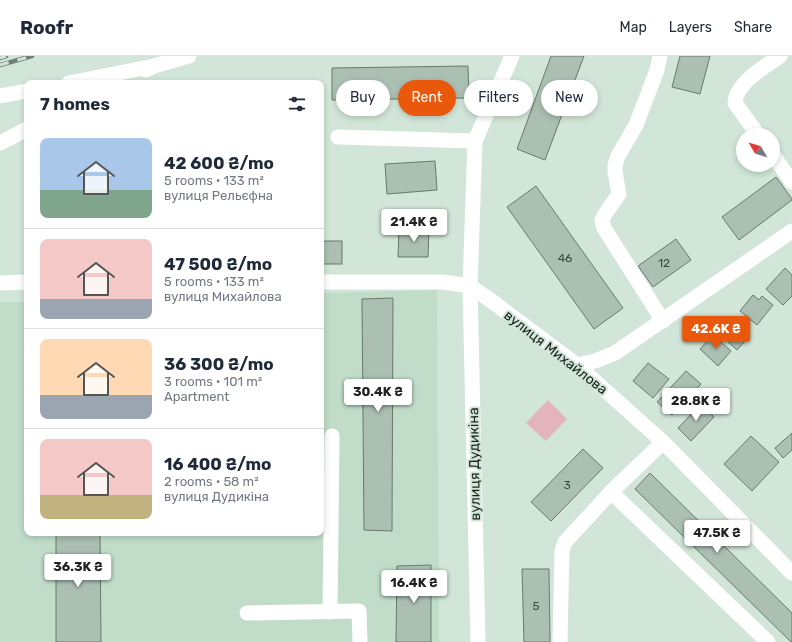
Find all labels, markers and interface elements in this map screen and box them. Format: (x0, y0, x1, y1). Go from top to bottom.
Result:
text: Roofr (20, 16, 73, 39)
text: Map (620, 19, 647, 36)
text: Layers (669, 19, 712, 36)
text: Share (734, 19, 772, 36)
chip: Buy (336, 80, 390, 116)
chip: Rent (398, 80, 456, 116)
chip: Filters (464, 80, 533, 116)
chip: New (541, 80, 598, 116)
icon: filters (286, 93, 308, 115)
text: 7 homes (40, 94, 110, 114)
north arrow (736, 128, 780, 172)
map controls (736, 128, 780, 172)
text: 42 600 ₴/mo (164, 153, 274, 173)
icon: home (72, 154, 120, 202)
text: 5 rooms · 133 m² (164, 173, 264, 188)
text: вулиця Рельєфна (164, 188, 273, 203)
pin: 21.4K ₴ (377, 209, 451, 243)
text: 21.4K ₴ (390, 214, 438, 229)
house number: 46 (558, 251, 572, 265)
text: 47 500 ₴/mo (164, 254, 272, 274)
icon: home (72, 255, 120, 303)
house number: 12 (658, 256, 670, 270)
text: 5 rooms · 133 m² (164, 274, 264, 289)
text: вулиця Михайлова (164, 289, 282, 304)
street label: вулиця Михайлова (501, 307, 611, 398)
pin: 42.6K ₴ (679, 316, 753, 350)
text: 42.6K ₴ (691, 321, 741, 336)
text: 36 300 ₴/mo (164, 354, 274, 374)
icon: home (72, 355, 120, 403)
text: 3 rooms · 101 m² (164, 374, 262, 389)
pin: 30.4K ₴ (341, 379, 415, 413)
text: 30.4K ₴ (353, 384, 403, 399)
pin: 28.8K ₴ (659, 388, 733, 422)
text: Apartment (164, 389, 229, 404)
text: 28.8K ₴ (671, 393, 721, 408)
street label: вулиця Дудикіна (465, 407, 484, 521)
text: 16 400 ₴/mo (164, 454, 271, 474)
icon: home (72, 455, 120, 503)
text: 2 rooms · 58 m² (164, 474, 259, 489)
house number: 3 (563, 478, 571, 492)
text: вулиця Дудикіна (164, 489, 269, 504)
pin: 47.5K ₴ (680, 520, 754, 554)
text: 47.5K ₴ (693, 525, 741, 540)
pin: 36.3K ₴ (41, 554, 115, 588)
text: 36.3K ₴ (53, 559, 103, 574)
pin: 16.4K ₴ (377, 570, 451, 604)
text: 16.4K ₴ (390, 575, 438, 590)
house number: 5 (532, 599, 540, 613)

